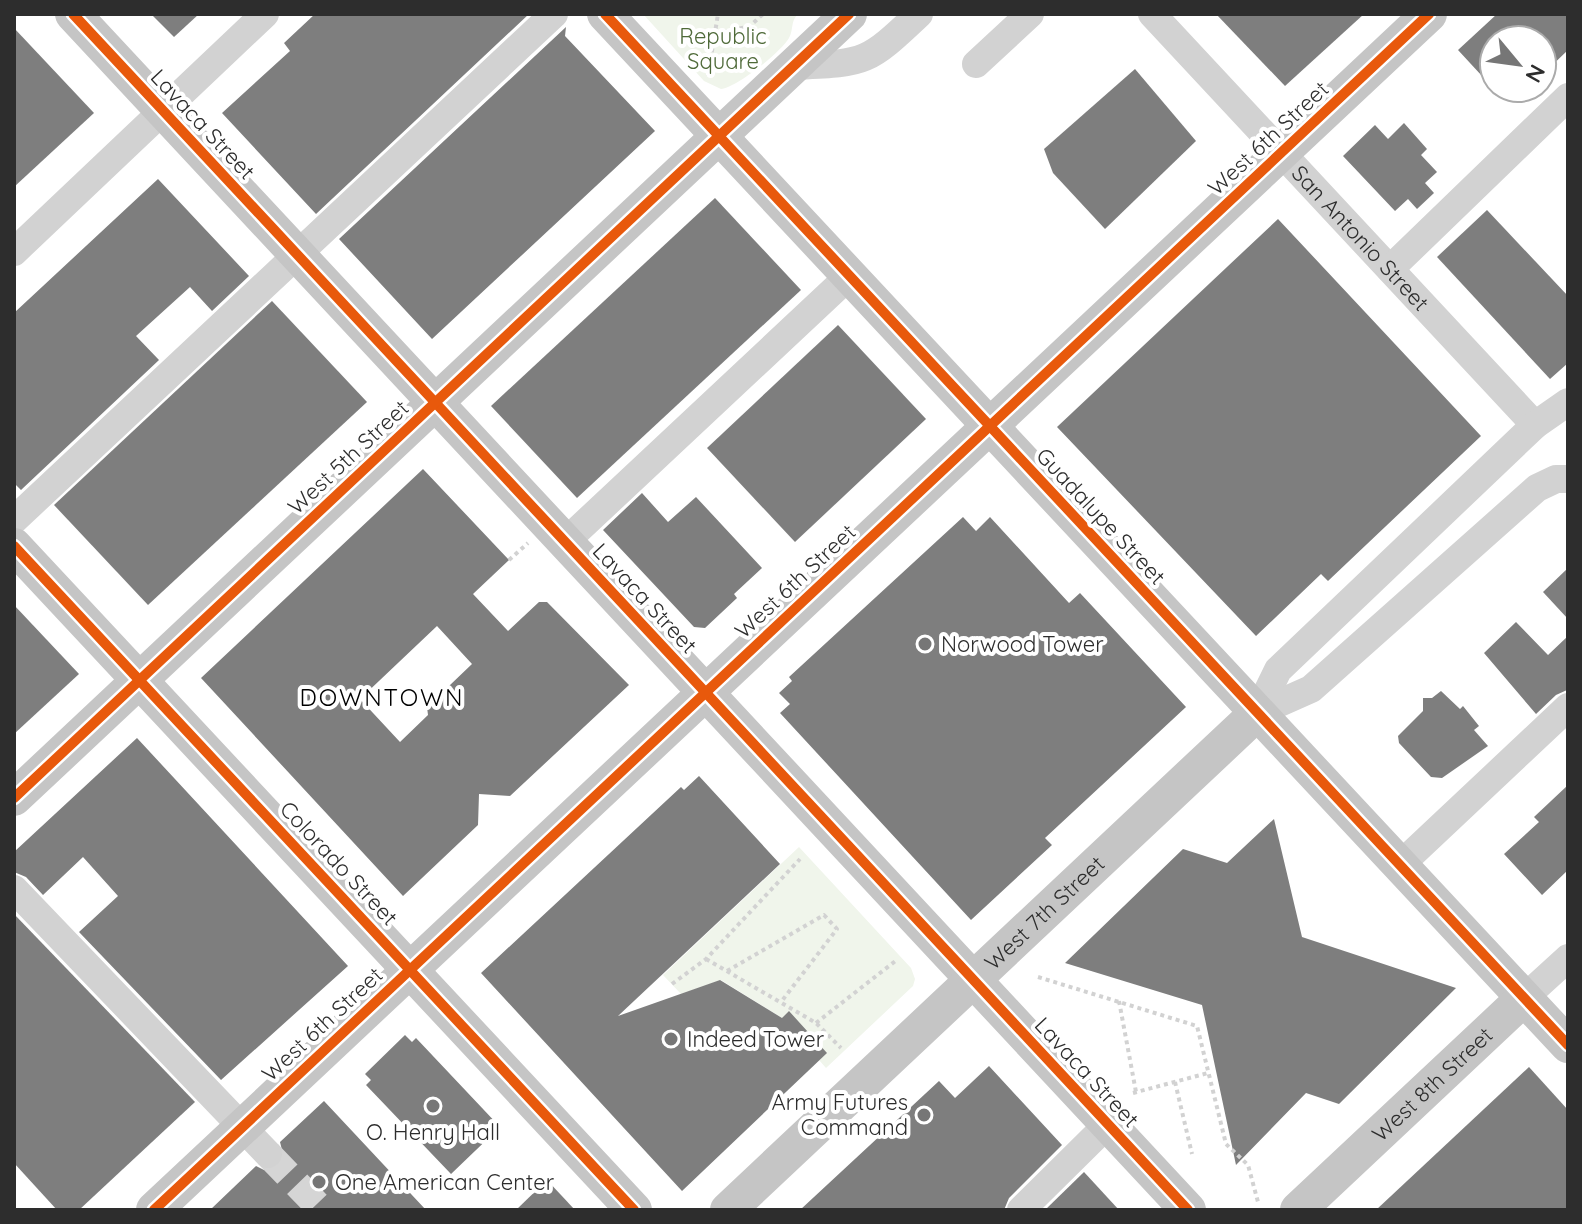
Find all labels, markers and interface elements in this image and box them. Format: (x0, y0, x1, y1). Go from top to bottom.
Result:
park label: Republic Square (679, 22, 767, 75)
north arrow (1478, 24, 1558, 104)
text: N (1519, 60, 1552, 88)
street label: Lavaca Street (145, 63, 261, 185)
street label: West 6th Street (1202, 75, 1334, 201)
street label: San Antonio Street (1286, 159, 1435, 317)
street label: West 5th Street (282, 394, 414, 520)
street label: Guadalupe Street (1030, 442, 1172, 590)
street label: West 6th Street (729, 518, 861, 644)
street label: Lavaca Street (587, 537, 703, 659)
place label: Norwood Tower (941, 630, 1104, 658)
marker: Norwood Tower (916, 635, 934, 653)
district label: DOWNTOWN (299, 682, 465, 712)
street label: Colorado Street (274, 795, 404, 931)
street label: West 7th Street (978, 850, 1110, 976)
street label: West 6th Street (256, 961, 388, 1087)
street label: Lavaca Street (1029, 1011, 1145, 1133)
street label: West 8th Street (1366, 1021, 1498, 1147)
place label: Indeed Tower (687, 1025, 825, 1053)
marker: Indeed Tower (662, 1030, 680, 1048)
place label: Army Futures Command (771, 1088, 908, 1141)
marker: O. Henry Hall (424, 1097, 442, 1115)
marker: Army Futures Command (915, 1106, 933, 1124)
place label: O. Henry Hall (366, 1118, 500, 1146)
place label: One American Center (335, 1168, 555, 1196)
marker: One American Center (310, 1173, 328, 1191)

